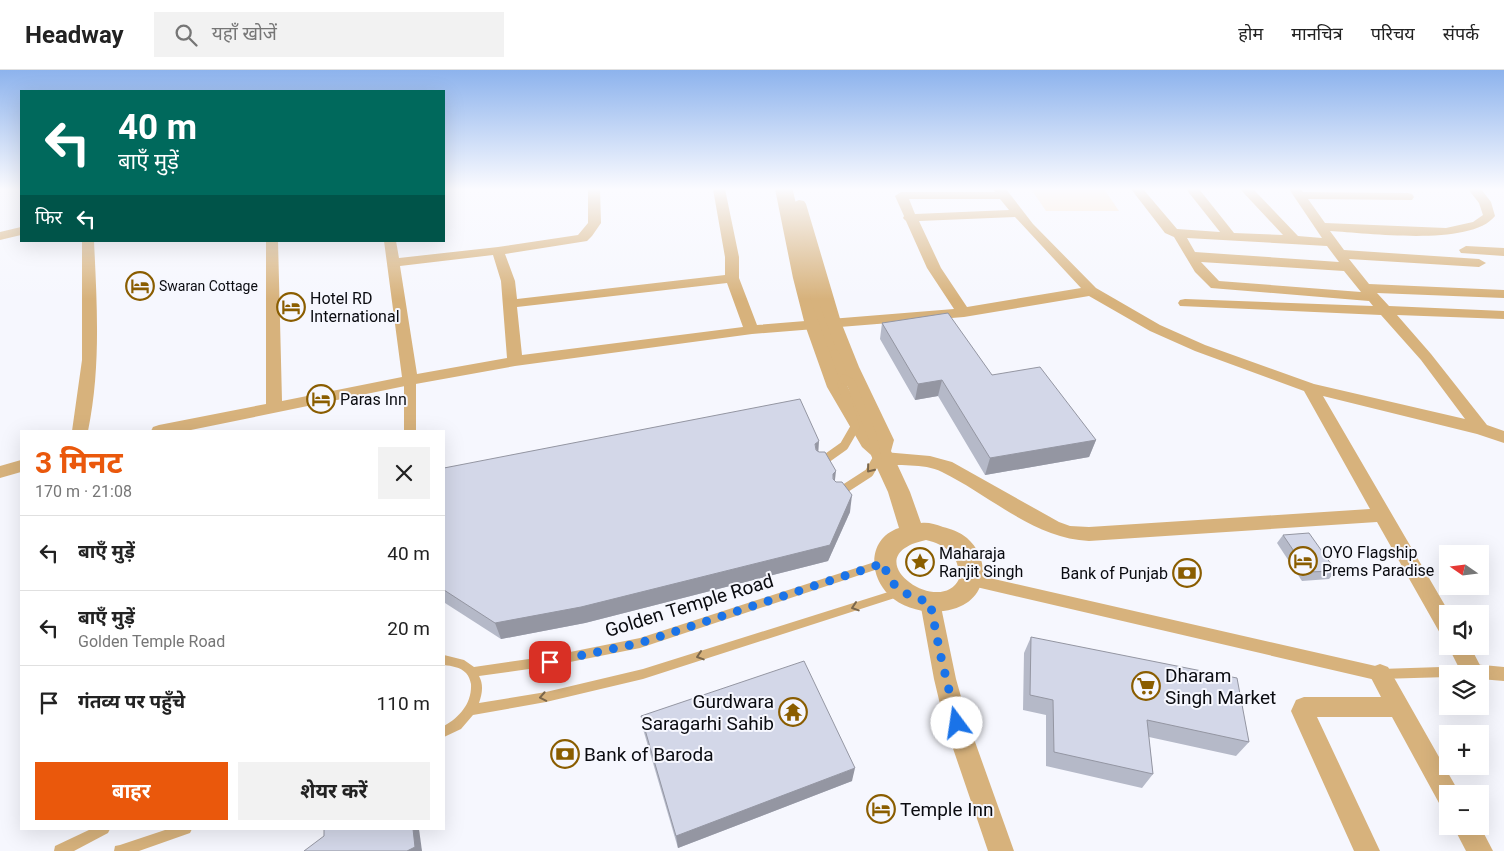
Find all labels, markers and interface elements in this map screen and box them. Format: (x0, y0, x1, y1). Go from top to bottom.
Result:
search box (154, 12, 504, 57)
text: Headway (25, 21, 124, 49)
icon: search (172, 21, 200, 49)
text: यहाँ खोजें (212, 22, 277, 45)
text: होम (1238, 23, 1263, 44)
text: मानचित्र (1291, 23, 1343, 44)
text: परिचय (1371, 23, 1415, 44)
text: संपर्क (1443, 23, 1479, 44)
text: 40 m (118, 107, 197, 148)
icon: left (35, 110, 100, 175)
text: बाएँ मुड़ें (118, 149, 179, 174)
icon: left (72, 205, 100, 233)
text: फिर (35, 206, 62, 229)
hotel icon: Swaran Cottage (125, 271, 155, 301)
place label: Swaran Cottage (159, 278, 258, 294)
place label: Hotel RD International (310, 289, 400, 326)
hotel icon: Hotel RD International (276, 292, 306, 322)
hotel icon: Paras Inn (306, 384, 336, 414)
place label: Paras Inn (340, 390, 407, 409)
text: 3 मिनट (35, 445, 123, 480)
button: close (378, 447, 430, 499)
one-way arrow (867, 463, 876, 472)
text: 170 m · 21:08 (35, 482, 132, 501)
icon: left (35, 539, 63, 567)
text: बाएँ मुड़ें (78, 540, 135, 563)
text: 40 m (387, 542, 430, 565)
place label: OYO Flagship Prems Paradise (1322, 543, 1434, 580)
place label: Maharaja Ranjit Singh (939, 544, 1023, 581)
north arrow (1439, 545, 1489, 595)
map controls (1439, 545, 1489, 835)
hotel icon: OYO Flagship Prems Paradise (1288, 546, 1318, 576)
place icon: Maharaja Ranjit Singh (905, 547, 935, 577)
bank icon: Bank of Punjab (1172, 558, 1202, 588)
place label: Bank of Punjab (1060, 564, 1168, 583)
street label: Golden Temple Road (602, 569, 776, 642)
one-way arrow (852, 601, 860, 611)
button: sound (1439, 605, 1489, 655)
text: बाएँ मुड़ें (78, 606, 135, 629)
icon: left (35, 614, 63, 642)
text: 20 m (387, 617, 430, 640)
text: Golden Temple Road (78, 632, 225, 651)
pin (529, 641, 571, 683)
icon: arrive (536, 648, 564, 676)
one-way arrow (697, 650, 705, 660)
place label: Dharam Singh Market (1165, 664, 1276, 709)
button: layers (1439, 665, 1489, 715)
supermarket icon: Dharam Singh Market (1131, 671, 1161, 701)
icon: arrive (35, 689, 63, 717)
text: गंतव्य पर पहुँचे (78, 690, 185, 713)
place label: Gurdwara Saragarhi Sahib (641, 690, 774, 735)
one-way arrow (539, 691, 548, 702)
text: 110 m (377, 692, 430, 715)
position arrow (930, 696, 982, 748)
temple icon: Gurdwara Saragarhi Sahib (778, 697, 808, 727)
button: + (1439, 725, 1489, 775)
bank icon: Bank of Baroda (550, 739, 580, 769)
place label: Bank of Baroda (584, 743, 713, 766)
button: बाहर (35, 762, 228, 820)
button: शेयर करें (238, 762, 430, 820)
button: − (1439, 785, 1489, 835)
hotel icon: Temple Inn (866, 794, 896, 824)
place label: Temple Inn (900, 798, 993, 821)

